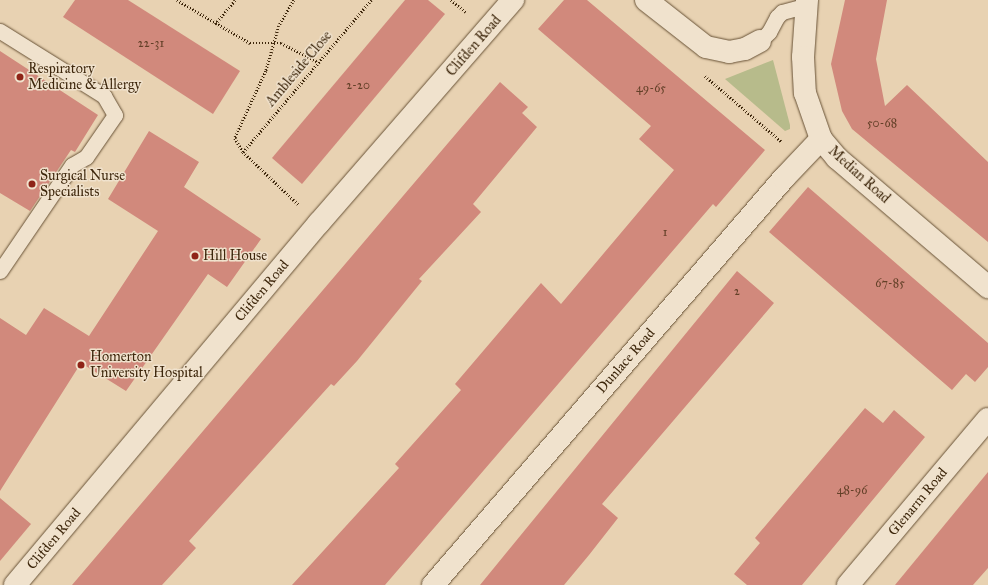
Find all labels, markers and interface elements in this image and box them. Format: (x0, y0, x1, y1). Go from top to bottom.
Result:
street label: Clifden Road (443, 12, 505, 80)
street label: Ambleside Close (262, 28, 336, 110)
house number: 22-31 (138, 37, 164, 51)
place label: Respiratory Medicine & Allergy (28, 61, 141, 94)
marker: Respiratory Medicine & Allergy (15, 72, 25, 82)
house number: 2-20 (346, 79, 370, 93)
house number: 49-65 (636, 82, 666, 96)
house number: 50-68 (867, 117, 897, 131)
street label: Median Road (825, 143, 893, 207)
place label: Surgical Nurse Specialists (40, 168, 125, 200)
marker: Surgical Nurse Specialists (27, 179, 37, 189)
house number: 1 (663, 226, 667, 240)
place label: Hill House (203, 248, 267, 264)
marker: Hill House (190, 251, 200, 261)
street label: Clifden Road (231, 257, 293, 325)
house number: 67-85 (875, 277, 905, 291)
house number: 2 (734, 285, 740, 299)
street label: Dunlace Road (593, 325, 659, 397)
place label: Homerton University Hospital (90, 349, 203, 382)
marker: Homerton University Hospital (75, 359, 87, 371)
street label: Glenarm Road (885, 465, 951, 539)
house number: 48-96 (837, 484, 867, 498)
street label: Clifden Road (23, 505, 85, 573)

